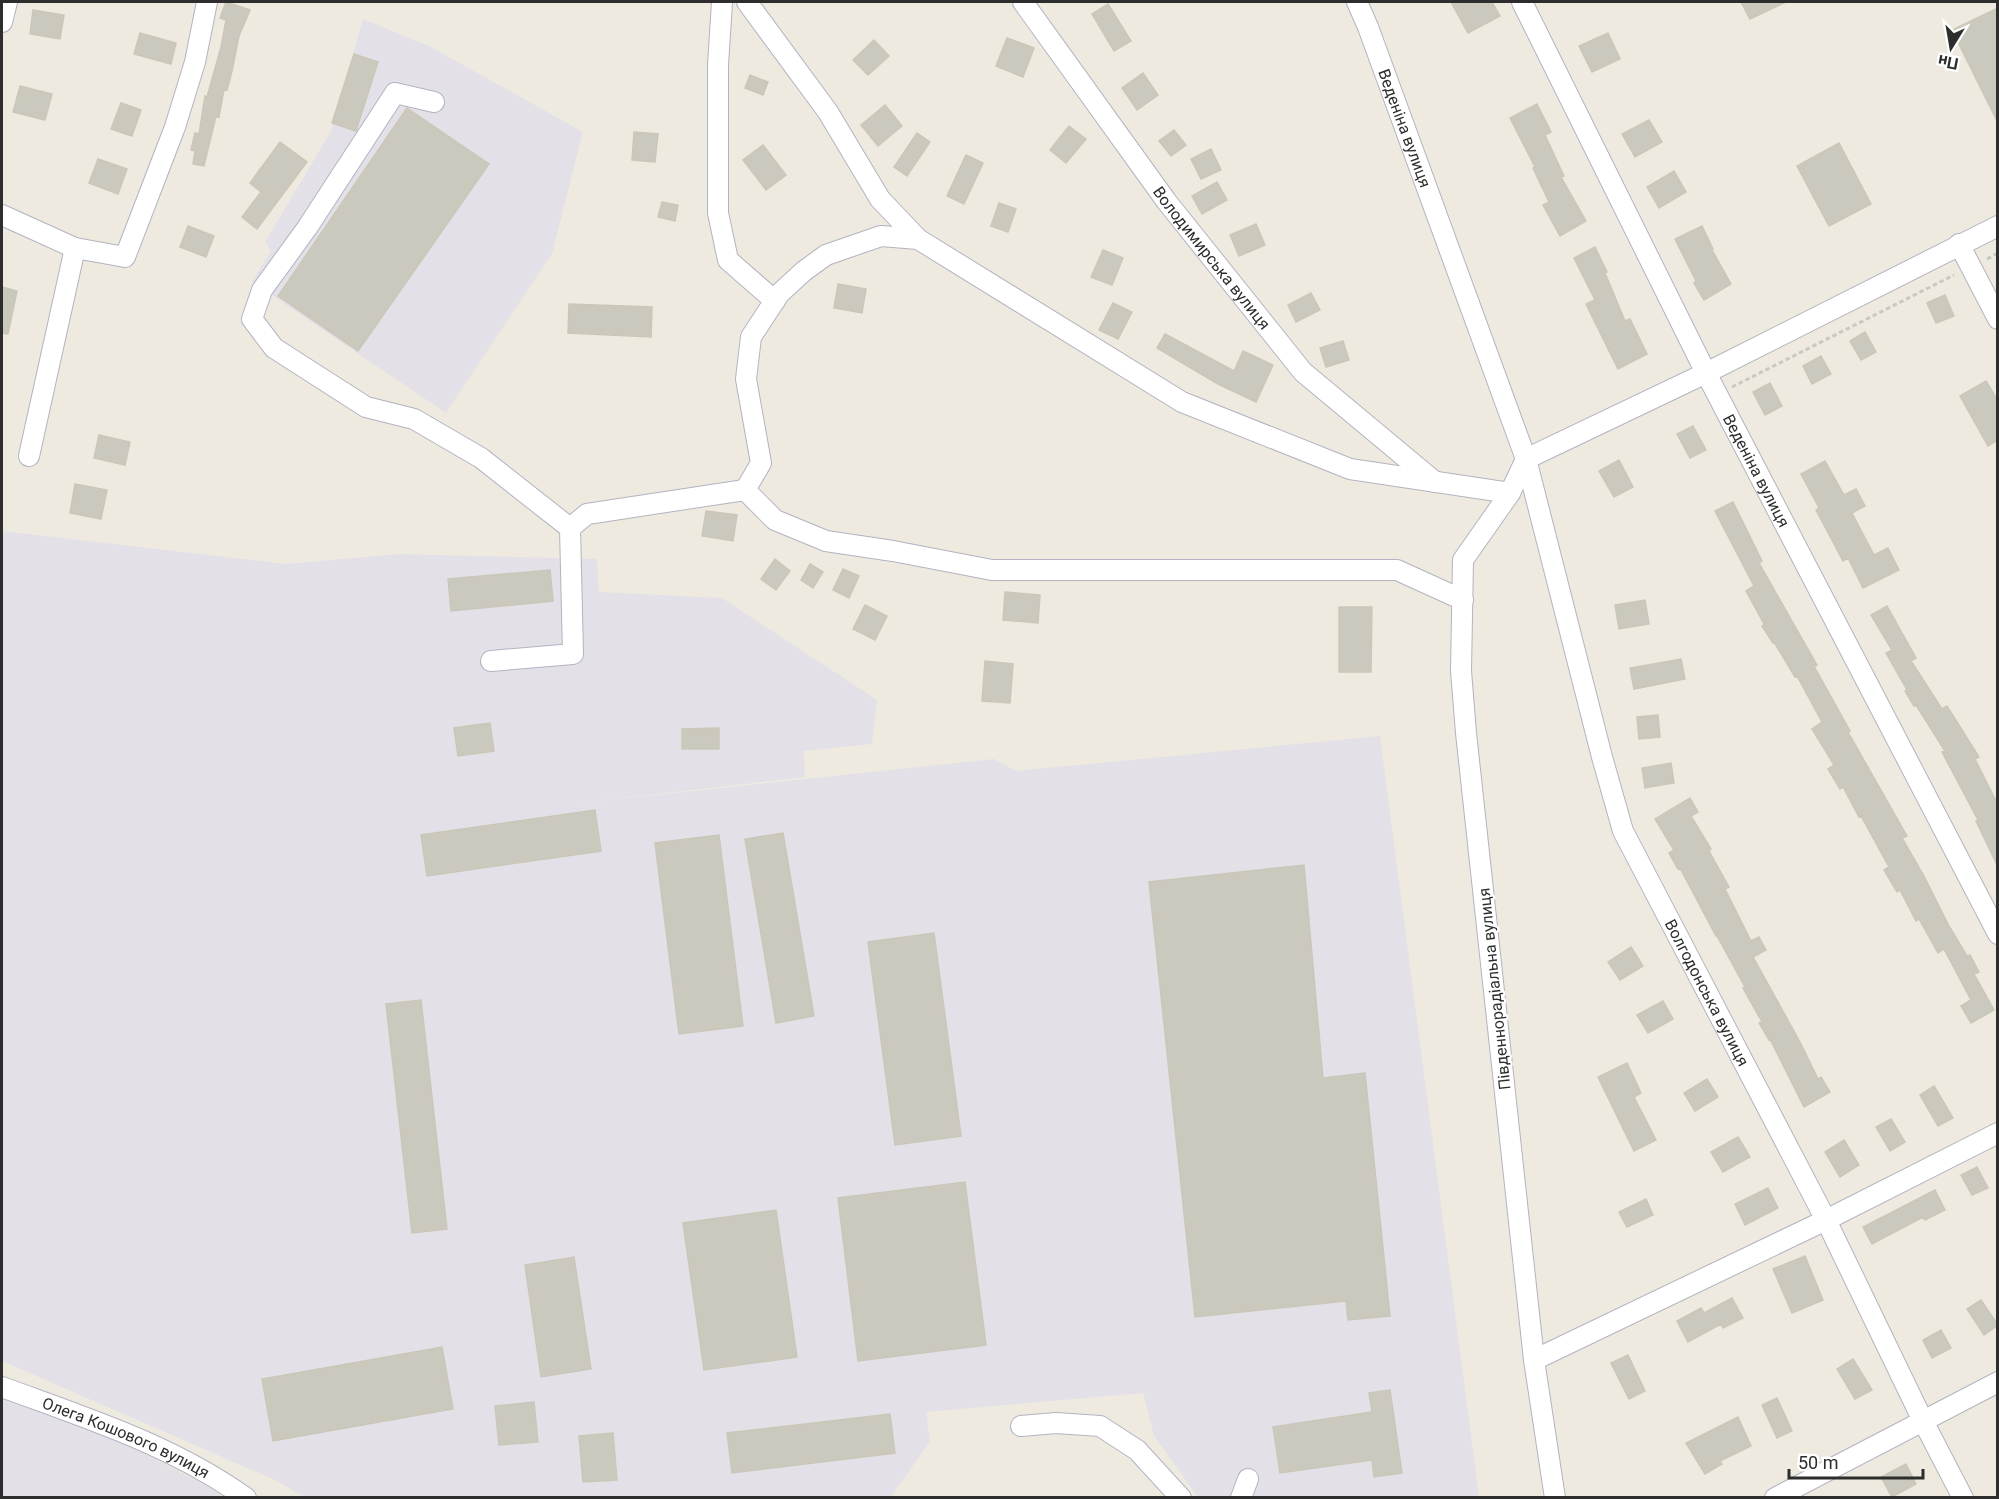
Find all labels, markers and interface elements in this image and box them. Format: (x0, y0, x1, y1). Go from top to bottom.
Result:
north arrow (1921, 18, 1981, 78)
text: Пн (1936, 51, 1960, 74)
street label: Веденіна вулиця (1374, 66, 1435, 190)
street label: Володимирська вулиця (1149, 183, 1274, 333)
street label: Веденіна вулиця (1719, 411, 1794, 530)
street label: Південнорадіальна вулиця (1474, 887, 1515, 1091)
street label: Волгодонська вулиця (1661, 916, 1753, 1069)
street label: Олега Кошового вулиця (40, 1393, 213, 1482)
scale bar (1789, 1442, 1922, 1480)
text: 50 m (1798, 1452, 1838, 1473)

